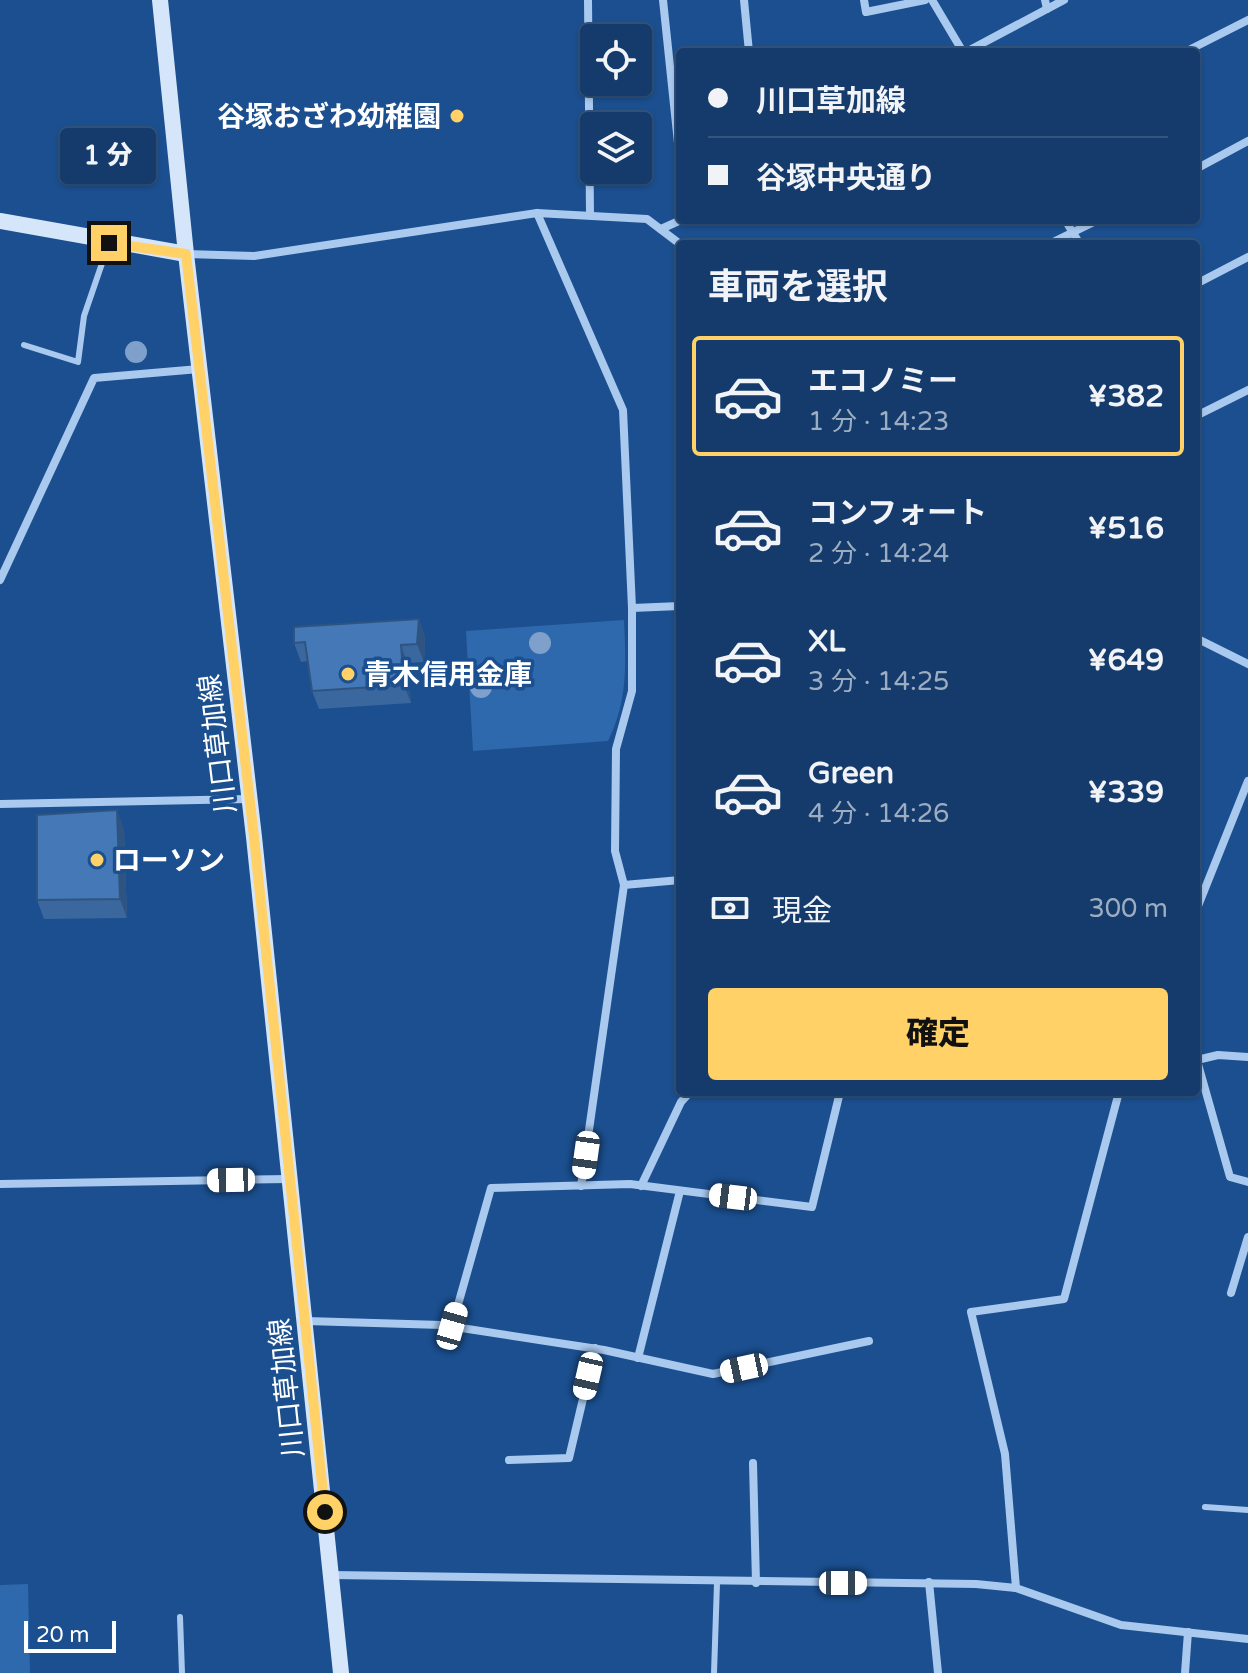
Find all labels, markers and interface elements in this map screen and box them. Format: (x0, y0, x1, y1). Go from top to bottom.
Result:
map controls (580, 24, 652, 184)
button: locate (580, 24, 652, 96)
text: 川口草加線 (756, 83, 906, 120)
place label: 谷塚おざわ幼稚園 (217, 100, 441, 134)
marker: 谷塚おざわ幼稚園 (448, 107, 466, 125)
button: layers (580, 112, 652, 184)
callout: 1 分 (61, 127, 157, 183)
text: 1 分 (83, 140, 133, 171)
text: 谷塚中央通り (756, 160, 936, 197)
route end (91, 225, 127, 261)
text: 車両を選択 (708, 266, 888, 309)
icon: car (712, 360, 784, 432)
text: エコノミー (808, 363, 958, 400)
text: ¥382 (1088, 378, 1164, 415)
text: 1 分 · 14:23 (808, 406, 949, 437)
icon: car (712, 492, 784, 564)
text: コンフォート (808, 495, 987, 532)
text: ¥516 (1088, 510, 1164, 547)
text: 2 分 · 14:24 (808, 538, 949, 569)
text: XL (808, 623, 845, 660)
icon: car (712, 624, 784, 696)
text: ¥649 (1088, 642, 1164, 679)
place label: 青木信用金庫 (364, 658, 532, 692)
marker: 青木信用金庫 (339, 665, 357, 683)
text: 3 分 · 14:25 (808, 666, 949, 697)
street label: 川口草加線 (193, 672, 243, 815)
text: Green (808, 755, 894, 792)
icon: car (712, 756, 784, 828)
text: ¥339 (1088, 774, 1164, 811)
text: 4 分 · 14:26 (808, 798, 949, 829)
place label: ローソン (113, 844, 225, 878)
marker: ローソン (88, 851, 106, 869)
icon: cash (708, 886, 752, 930)
text: 現金 (772, 893, 832, 930)
text: 300 m (1088, 893, 1168, 924)
button: 確定 (708, 988, 1168, 1080)
car (571, 1130, 601, 1180)
car (207, 1168, 255, 1192)
car (708, 1182, 758, 1212)
car (434, 1300, 470, 1352)
street label: 川口草加線 (263, 1316, 311, 1459)
car (571, 1350, 605, 1402)
car (718, 1351, 770, 1385)
route start (307, 1494, 343, 1530)
car (819, 1571, 867, 1595)
scale bar (24, 1617, 116, 1653)
text: 20 m (36, 1622, 90, 1648)

